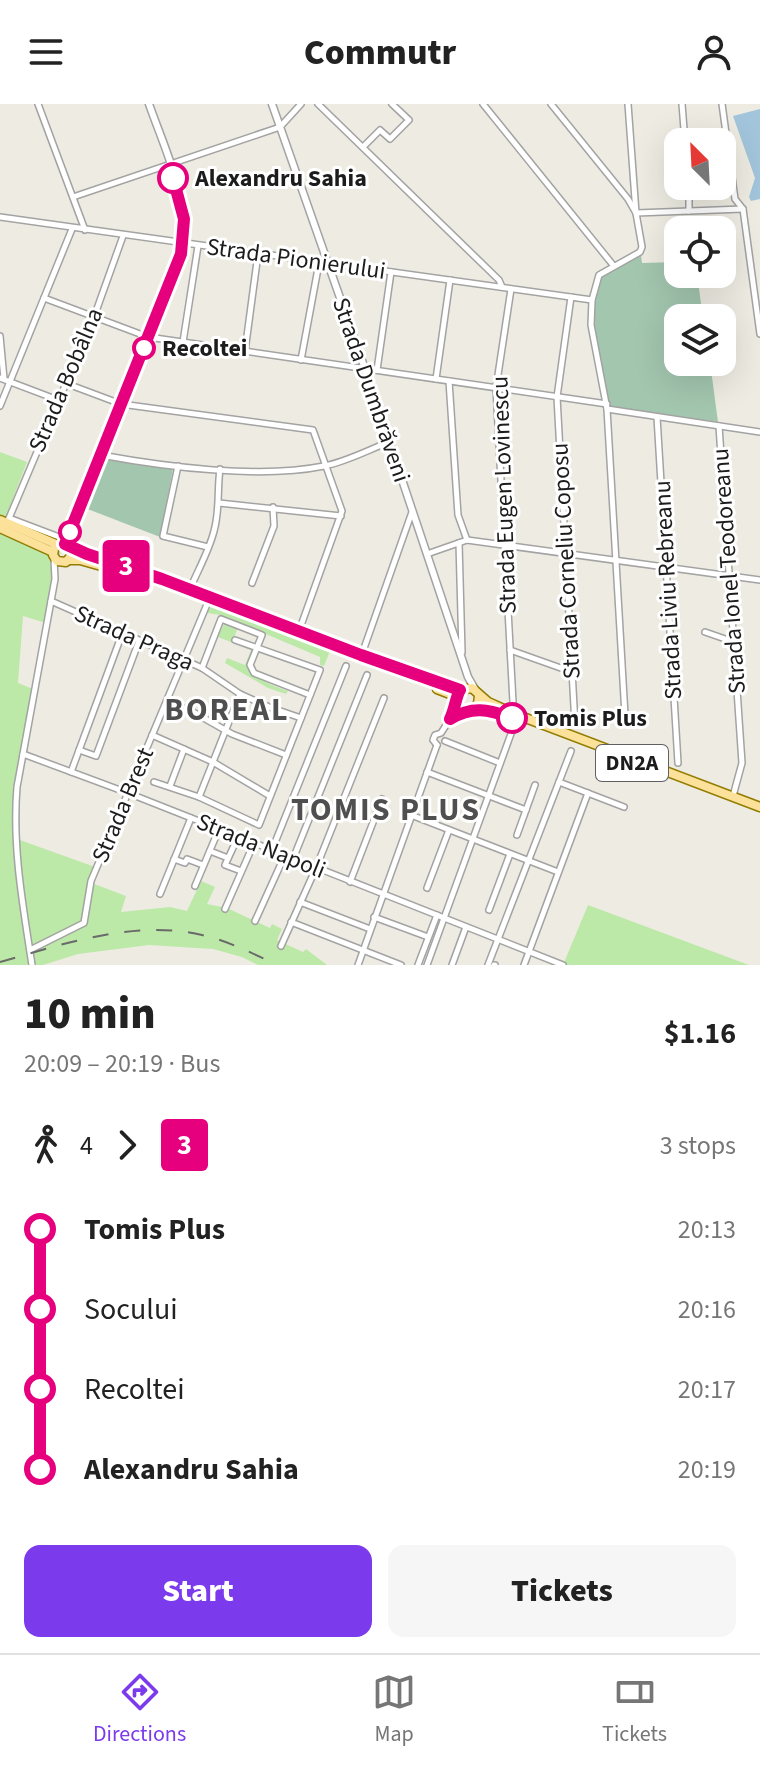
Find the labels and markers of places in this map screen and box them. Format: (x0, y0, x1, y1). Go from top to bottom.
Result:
place label: Alexandru Sahia (194, 161, 367, 196)
marker: Alexandru Sahia (158, 163, 188, 193)
place label: Recoltei (162, 331, 247, 366)
marker: Recoltei (133, 337, 155, 359)
unlabelled marker (59, 521, 81, 543)
place label: Tomis Plus (534, 701, 647, 736)
marker: Tomis Plus (497, 703, 527, 733)

